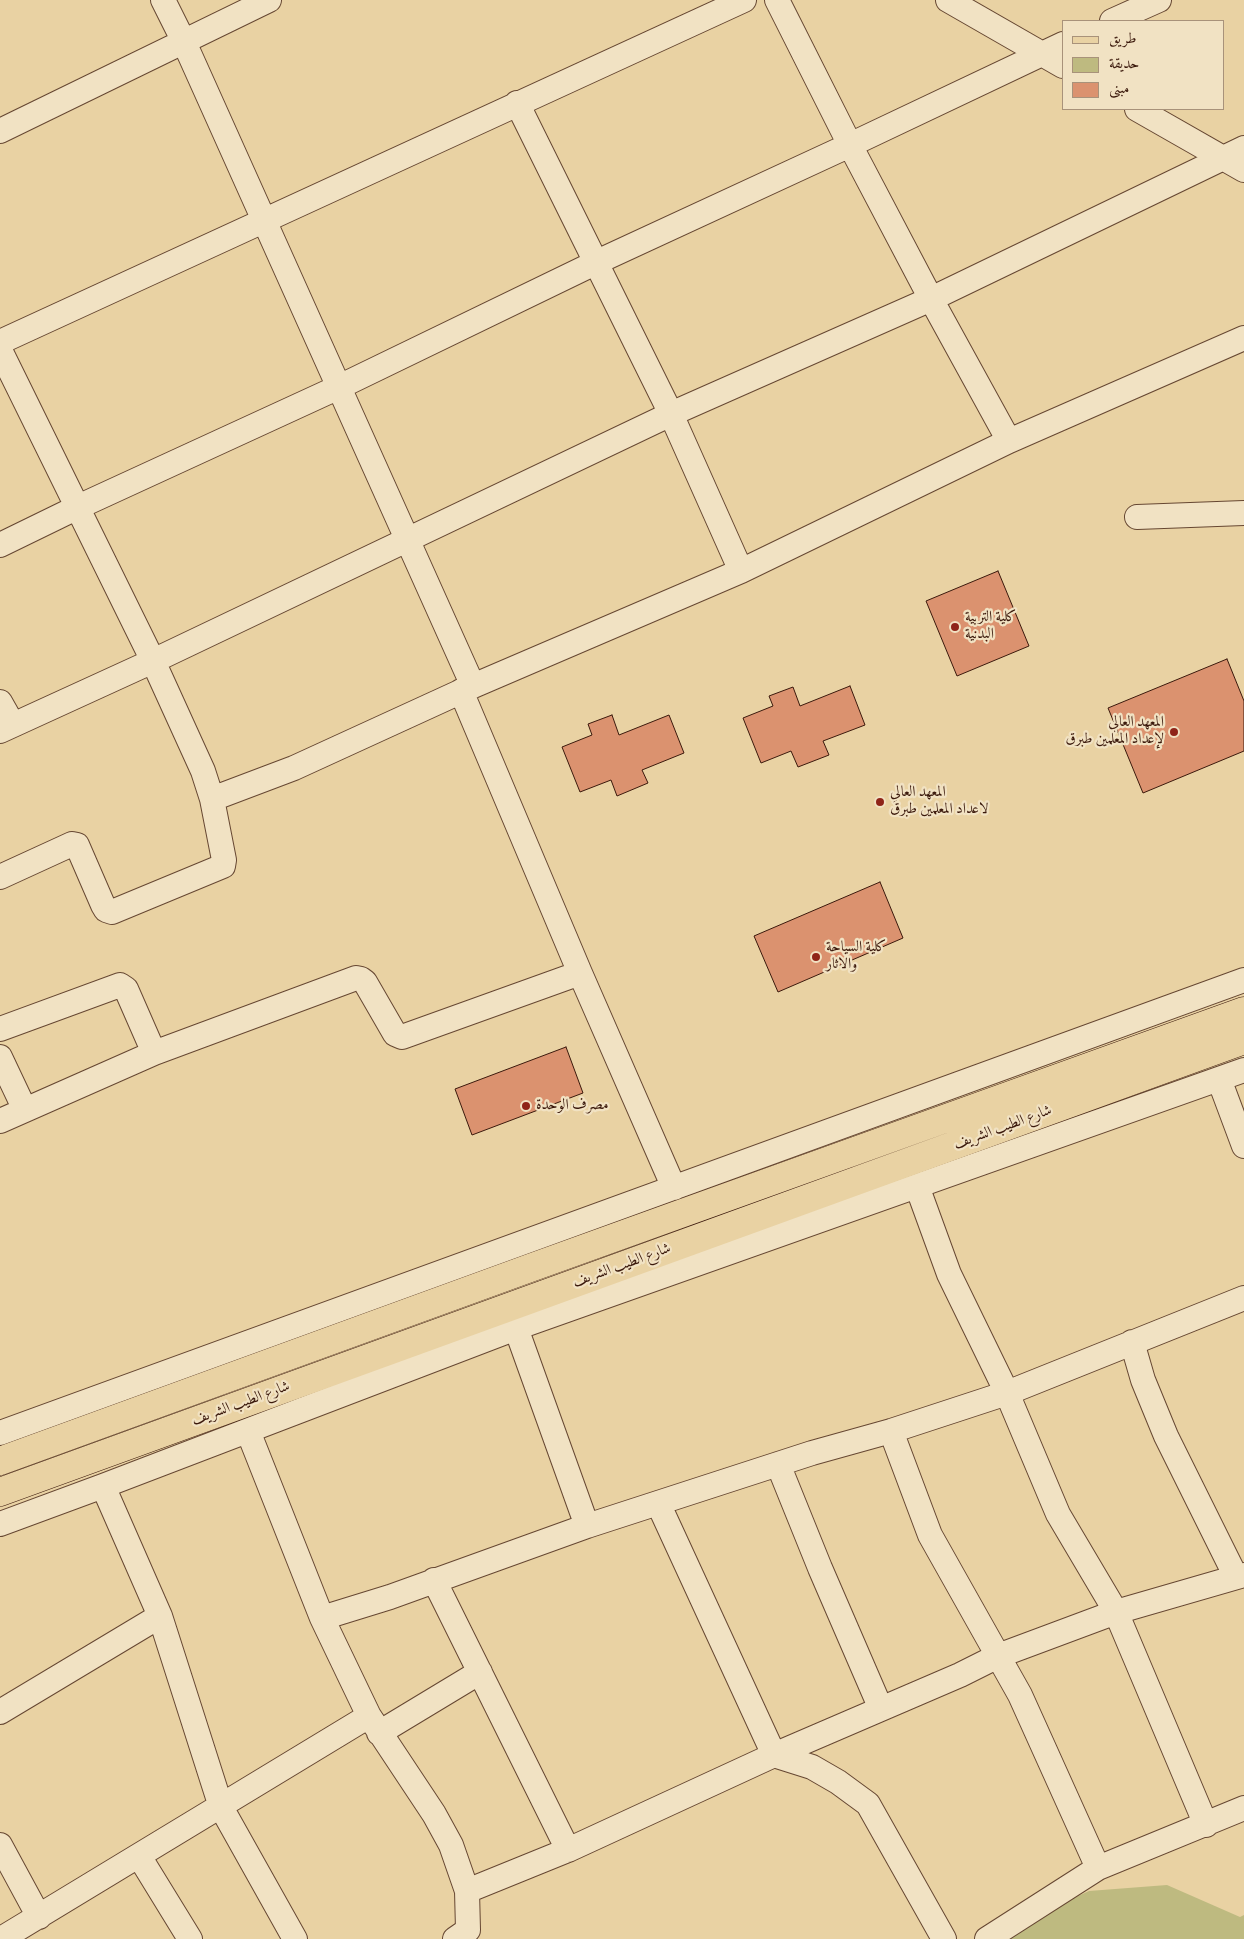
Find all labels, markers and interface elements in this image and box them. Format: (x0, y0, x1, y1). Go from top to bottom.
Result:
legend (1062, 20, 1224, 110)
text: طريق (1109, 29, 1136, 48)
text: حديقة (1109, 54, 1139, 73)
text: مبنى (1109, 79, 1129, 98)
place label: كلية التربية البدنية (965, 609, 1017, 644)
marker: كلية التربية البدنية (949, 621, 961, 633)
place label: المعهد العالي لإعداد المعلمين طبرق (1065, 714, 1164, 749)
marker: المعهد العالي لإعداد المعلمين طبرق (1168, 726, 1180, 738)
place label: المعهد العالي لاعداد المعلمين طبرق (890, 784, 989, 819)
marker: المعهد العالي لاعداد المعلمين طبرق (874, 796, 886, 808)
place label: كلية السياحة والاثار (826, 939, 887, 974)
marker: كلية السياحة والاثار (810, 951, 822, 963)
place label: مصرف الوحدة (536, 1097, 608, 1115)
marker: مصرف الوحدة (520, 1100, 532, 1112)
street label: شارع الطيب الشريف (951, 1102, 1055, 1154)
street label: شارع الطيب الشريف (570, 1240, 674, 1292)
street label: شارع الطيب الشريف (189, 1378, 293, 1430)

